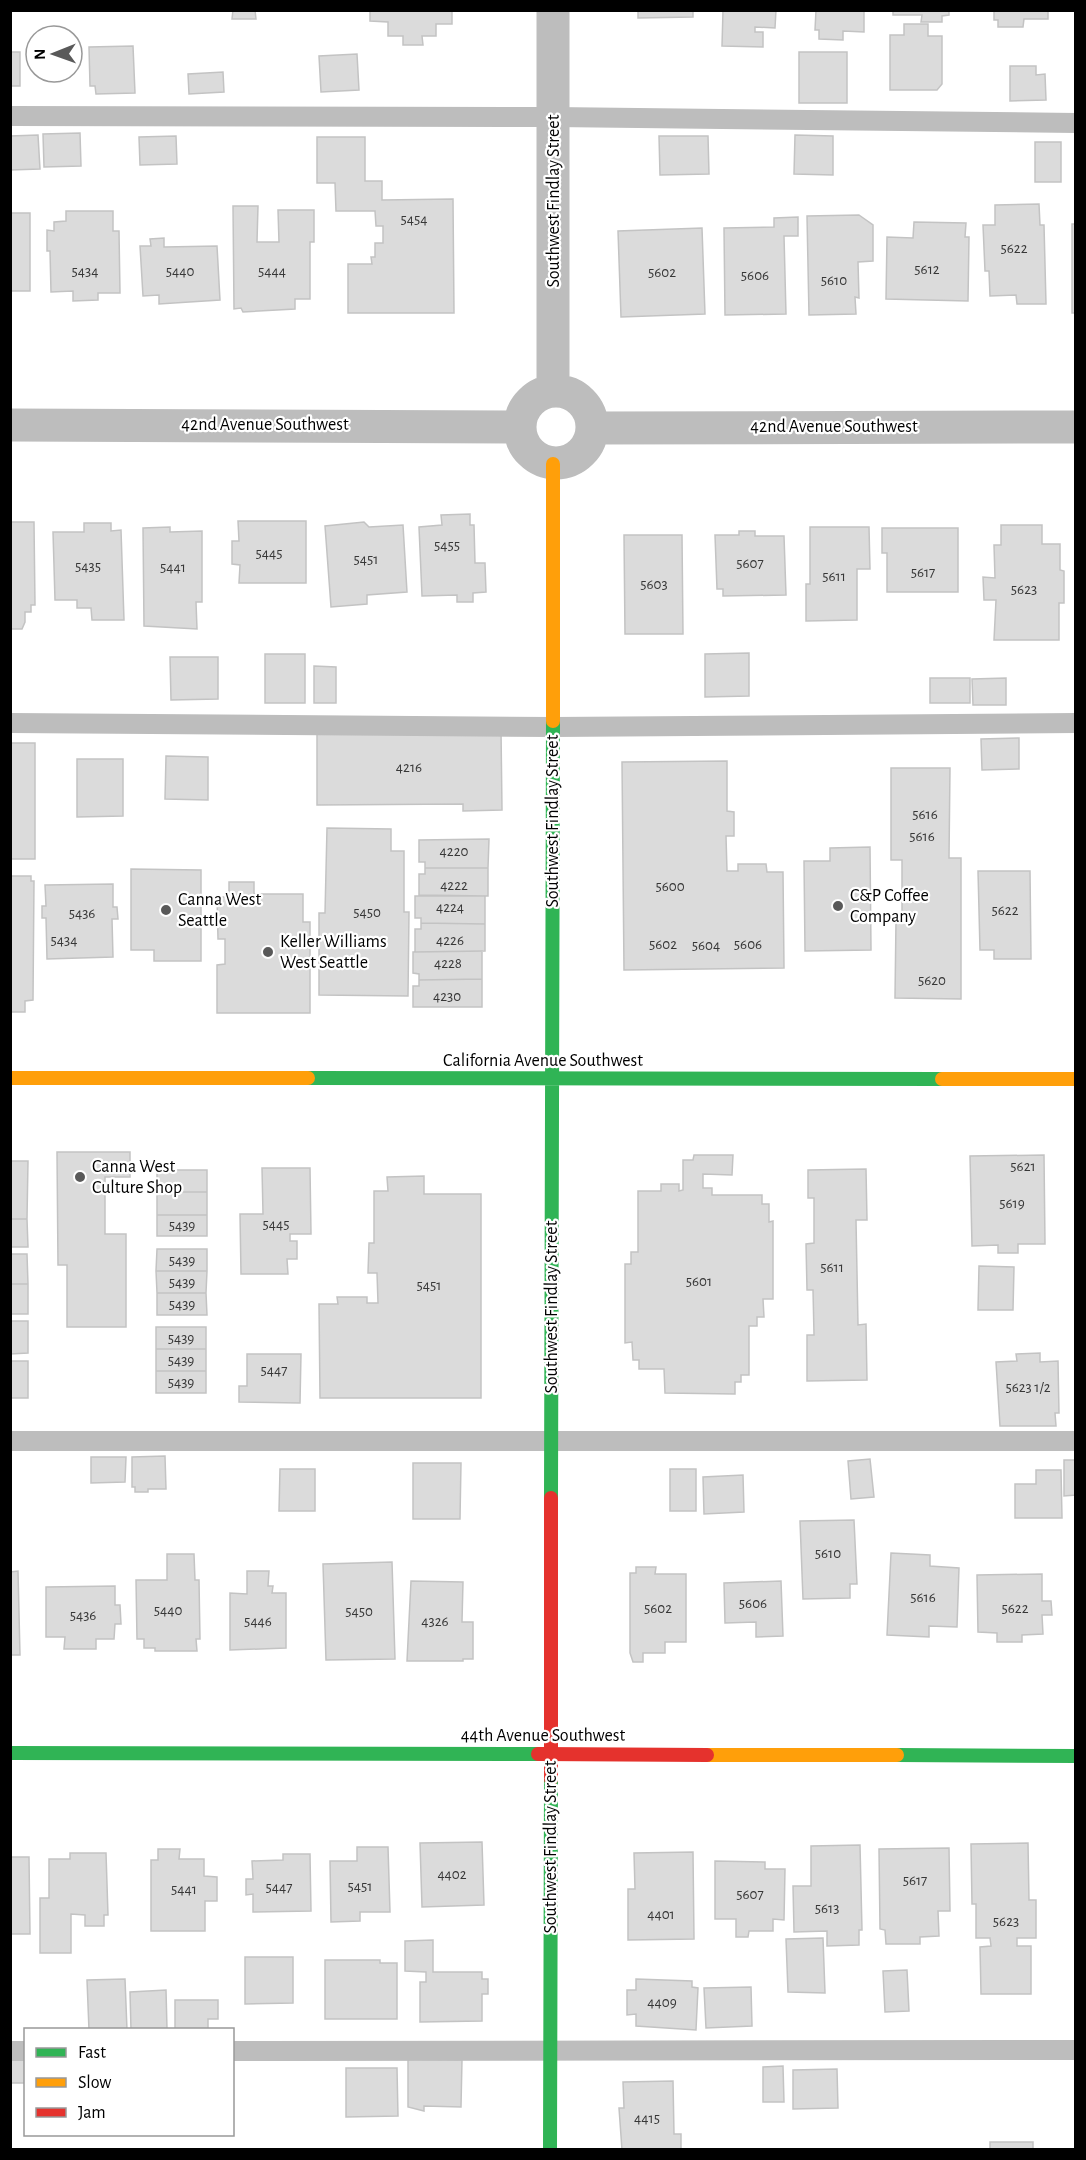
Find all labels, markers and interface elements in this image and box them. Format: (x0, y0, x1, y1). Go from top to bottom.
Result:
north arrow (24, 24, 84, 84)
text: N (32, 49, 48, 60)
street label: Southwest Findlay Street (545, 114, 563, 287)
house number: 5454 (401, 212, 427, 227)
house number: 5622 (1001, 241, 1028, 256)
house number: 5612 (914, 262, 940, 277)
house number: 5434 (72, 264, 98, 279)
house number: 5440 (166, 264, 194, 279)
house number: 5444 (258, 264, 286, 279)
house number: 5602 (648, 265, 676, 280)
house number: 5606 (741, 268, 769, 283)
house number: 5610 (821, 273, 847, 288)
street label: 42nd Avenue Southwest (181, 416, 349, 434)
street label: 42nd Avenue Southwest (750, 418, 918, 436)
house number: 5455 (434, 538, 460, 553)
house number: 5445 (256, 546, 282, 561)
house number: 5451 (354, 552, 378, 567)
house number: 5607 (736, 556, 764, 571)
house number: 5435 (75, 559, 101, 574)
house number: 5441 (160, 560, 186, 575)
house number: 5617 (911, 565, 935, 580)
house number: 5611 (822, 569, 846, 584)
house number: 5603 (640, 577, 668, 592)
house number: 5623 (1011, 582, 1037, 597)
street label: Southwest Findlay Street (544, 734, 562, 907)
house number: 4216 (396, 760, 422, 775)
house number: 5616 (912, 807, 938, 822)
house number: 5616 (909, 829, 935, 844)
house number: 4220 (440, 844, 468, 859)
house number: 4222 (440, 878, 468, 893)
house number: 5600 (655, 879, 685, 894)
place label: C&P Coffee Company (850, 887, 929, 926)
place label: Canna West Seattle (178, 891, 261, 930)
marker: C&P Coffee Company (831, 899, 845, 913)
house number: 4224 (436, 900, 464, 915)
marker: Canna West Seattle (159, 903, 173, 917)
house number: 5622 (992, 903, 1019, 918)
house number: 5450 (353, 905, 381, 920)
house number: 5436 (69, 906, 95, 921)
house number: 5434 (51, 933, 77, 948)
place label: Keller Williams West Seattle (280, 933, 387, 972)
house number: 4226 (436, 933, 464, 948)
house number: 5602 (649, 937, 677, 952)
house number: 5606 (734, 937, 762, 952)
house number: 5604 (692, 938, 720, 953)
marker: Keller Williams West Seattle (261, 945, 275, 959)
house number: 4228 (434, 956, 462, 971)
house number: 5620 (918, 973, 946, 988)
house number: 4230 (433, 989, 461, 1004)
street label: California Avenue Southwest (443, 1052, 643, 1070)
place label: Canna West Culture Shop (92, 1158, 182, 1197)
house number: 5621 (1010, 1159, 1036, 1174)
marker: Canna West Culture Shop (73, 1170, 87, 1184)
house number: 5619 (999, 1196, 1025, 1211)
house number: 5445 (263, 1217, 289, 1232)
house number: 5439 (169, 1218, 195, 1233)
street label: Southwest Findlay Street (543, 1220, 561, 1393)
house number: 5439 (169, 1253, 195, 1268)
house number: 5611 (820, 1260, 844, 1275)
house number: 5601 (686, 1274, 712, 1289)
house number: 5439 (169, 1275, 195, 1290)
house number: 5451 (417, 1278, 441, 1293)
house number: 5439 (169, 1297, 195, 1312)
house number: 5439 (168, 1331, 194, 1346)
house number: 5439 (168, 1353, 194, 1368)
house number: 5447 (261, 1363, 287, 1378)
house number: 5439 (168, 1375, 194, 1390)
house number: 5623 1/2 (1005, 1380, 1051, 1395)
house number: 5610 (815, 1546, 841, 1561)
house number: 5616 (910, 1590, 936, 1605)
house number: 5606 (739, 1596, 767, 1611)
house number: 5602 (644, 1601, 672, 1616)
house number: 5622 (1002, 1601, 1029, 1616)
house number: 5440 (154, 1603, 182, 1618)
house number: 5450 (345, 1604, 373, 1619)
house number: 5436 (70, 1608, 96, 1623)
house number: 5446 (244, 1614, 272, 1629)
house number: 4326 (421, 1614, 449, 1629)
street label: 44th Avenue Southwest (461, 1727, 625, 1745)
street label: Southwest Findlay Street (542, 1760, 560, 1933)
house number: 4402 (437, 1867, 467, 1882)
house number: 5617 (903, 1873, 927, 1888)
house number: 5451 (348, 1879, 372, 1894)
house number: 5447 (266, 1880, 292, 1895)
house number: 5441 (171, 1882, 197, 1897)
house number: 5607 (736, 1887, 764, 1902)
house number: 5613 (815, 1901, 839, 1916)
house number: 4401 (647, 1907, 675, 1922)
house number: 5623 (993, 1914, 1019, 1929)
house number: 4409 (647, 1995, 677, 2010)
legend (24, 2028, 234, 2136)
text: Fast (78, 2044, 106, 2062)
text: Slow (78, 2074, 111, 2092)
text: Jam (78, 2104, 106, 2122)
house number: 4415 (634, 2111, 660, 2126)

